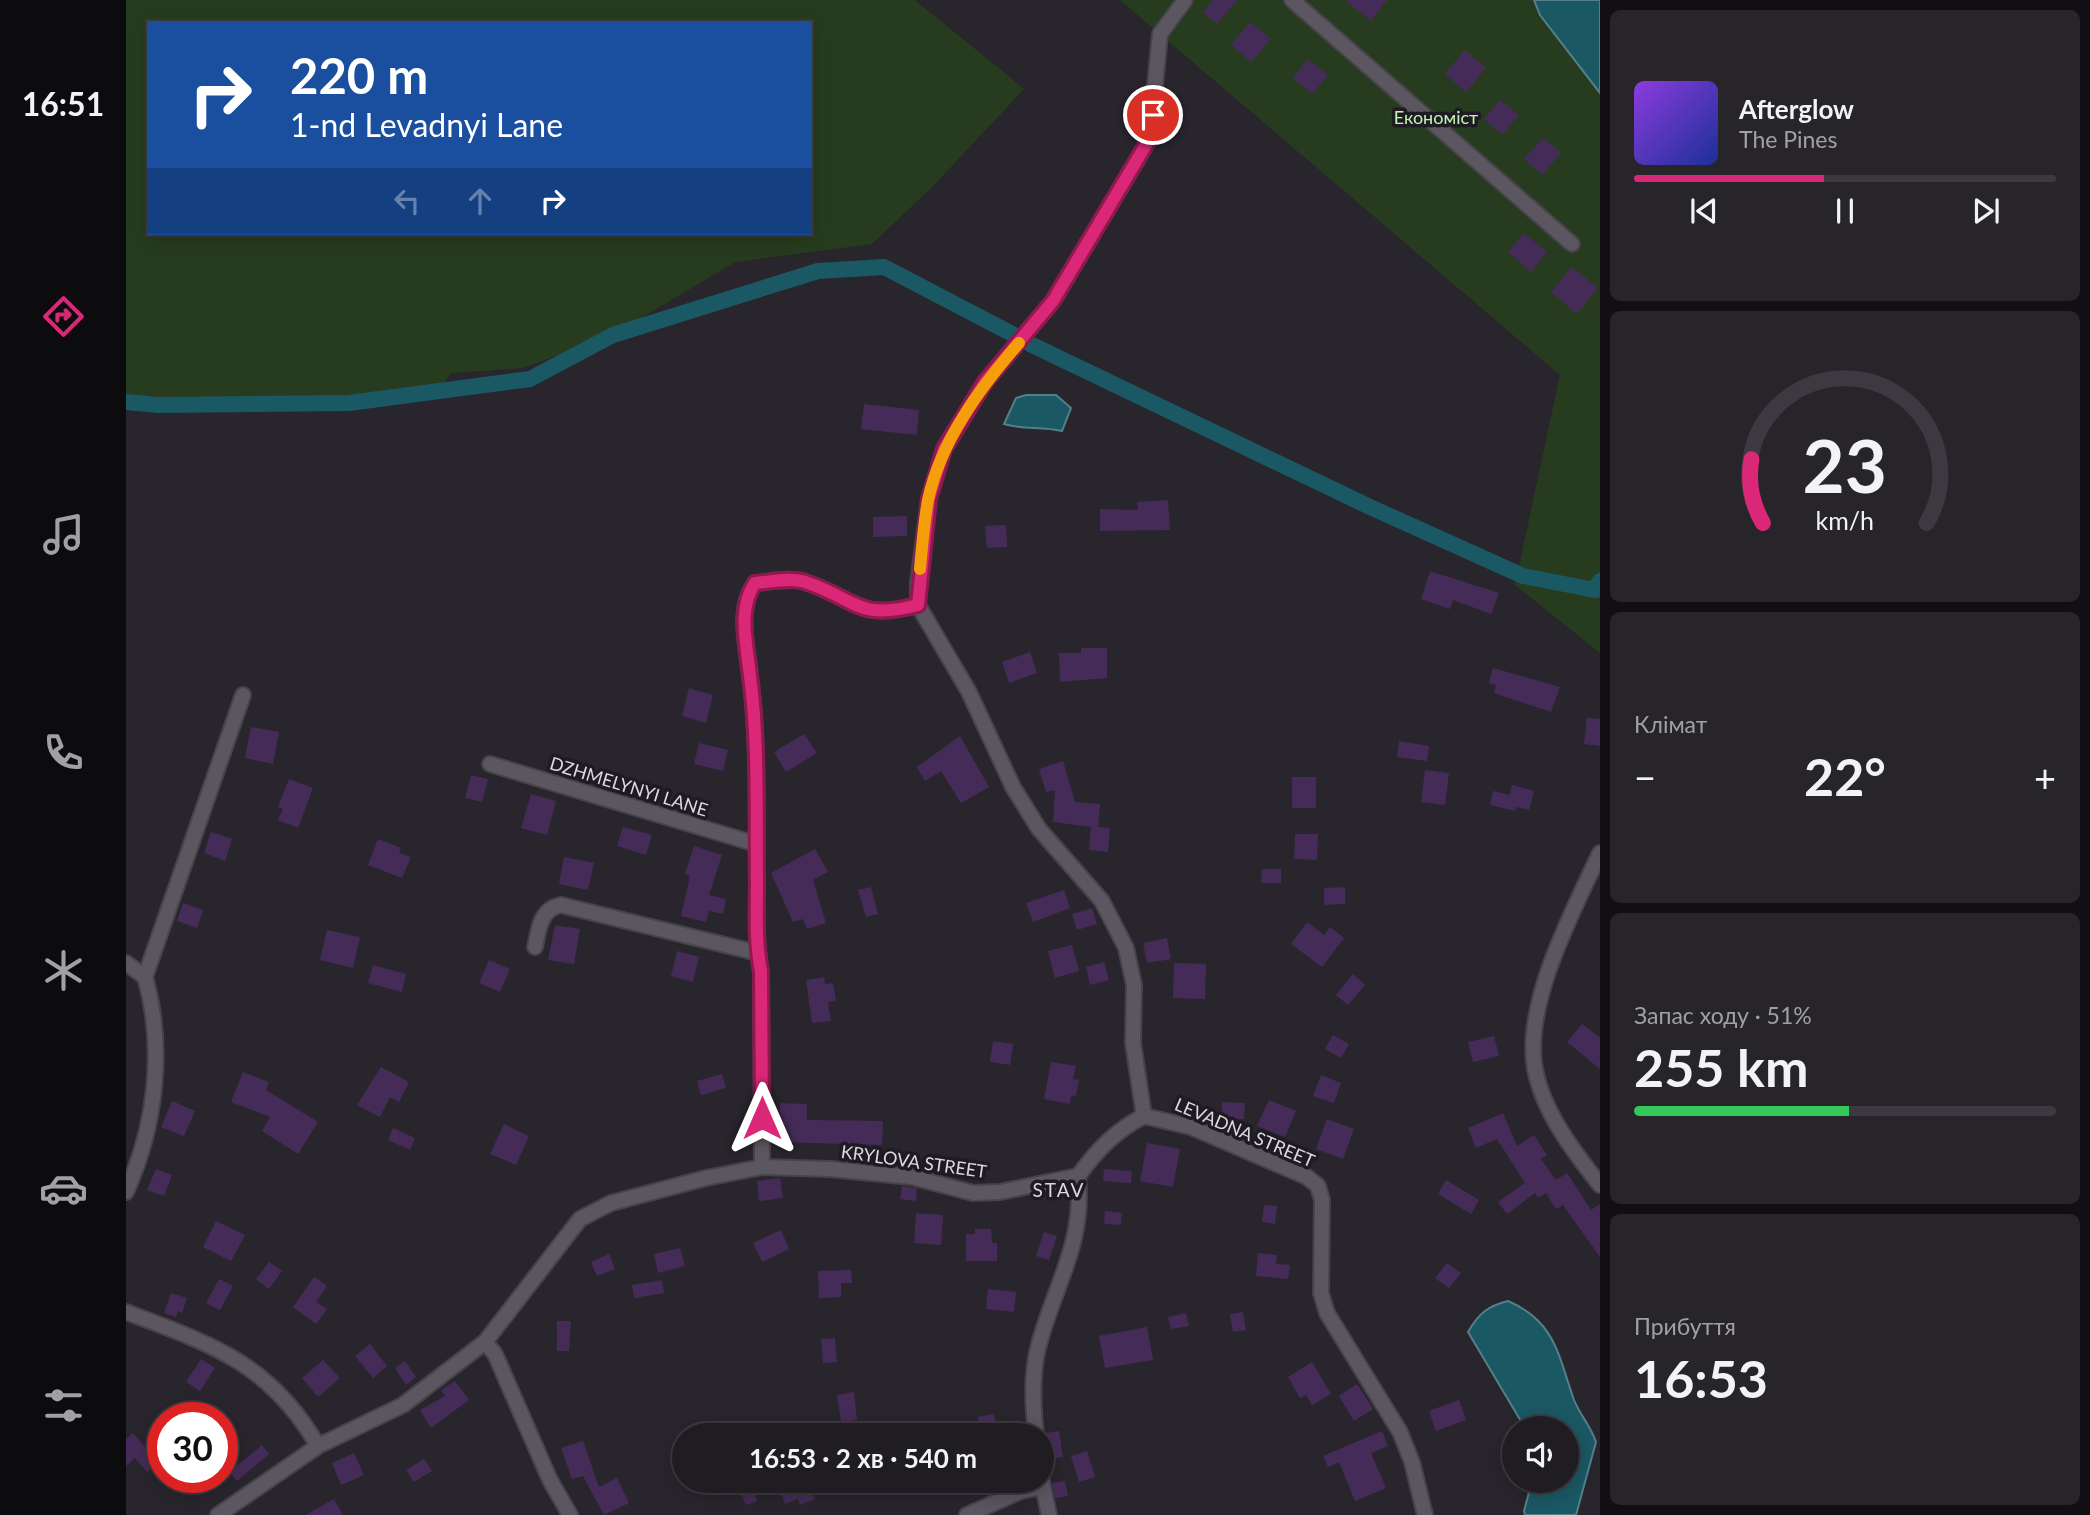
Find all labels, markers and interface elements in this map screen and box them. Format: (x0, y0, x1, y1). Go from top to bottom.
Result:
text: 220 m (290, 46, 428, 104)
icon: right (175, 49, 266, 140)
text: 16:51 (22, 84, 104, 123)
pin (1123, 85, 1183, 145)
text: Afterglow (1739, 93, 1854, 125)
icon: arrive (1134, 96, 1172, 134)
text: 1-nd Levadnyi Lane (290, 105, 563, 144)
park label: Економіст (1394, 106, 1478, 128)
text: The Pines (1739, 125, 1837, 153)
icon: left (388, 182, 426, 220)
icon: ahead (461, 182, 499, 220)
icon: right (534, 182, 572, 220)
icon: previous (1685, 192, 1723, 230)
icon: pause (1826, 192, 1864, 230)
icon: next (1967, 192, 2005, 230)
icon: directions (39, 292, 88, 341)
text: 23 (1803, 421, 1887, 509)
text: km/h (1816, 504, 1874, 534)
icon: music (39, 510, 88, 559)
text: Клімат (1634, 710, 1707, 738)
icon: phone (39, 728, 88, 777)
text: 22° (1804, 745, 1886, 807)
street label: DZHMELYNYI LANE (547, 751, 711, 821)
text: − (1634, 754, 1656, 800)
text: + (2034, 754, 2056, 800)
icon: climate (39, 946, 88, 995)
text: Запас ходу · 51% (1634, 1001, 1812, 1029)
text: 255 km (1634, 1036, 1808, 1098)
position arrow (725, 1081, 799, 1155)
street label: LEVADNA STREET (1172, 1093, 1319, 1172)
street label: KRYLOVA STREET (840, 1140, 989, 1182)
icon: car (39, 1164, 88, 1213)
district label: STAV (1033, 1178, 1085, 1201)
text: Прибуття (1634, 1312, 1736, 1340)
text: 16:53 (1634, 1347, 1768, 1409)
icon: filters (39, 1381, 88, 1430)
speed limit sign: 30 (147, 1402, 238, 1493)
map controls (1502, 1416, 1579, 1493)
button: sound (1502, 1416, 1579, 1493)
text: 16:53 · 2 хв · 540 m (749, 1442, 977, 1474)

